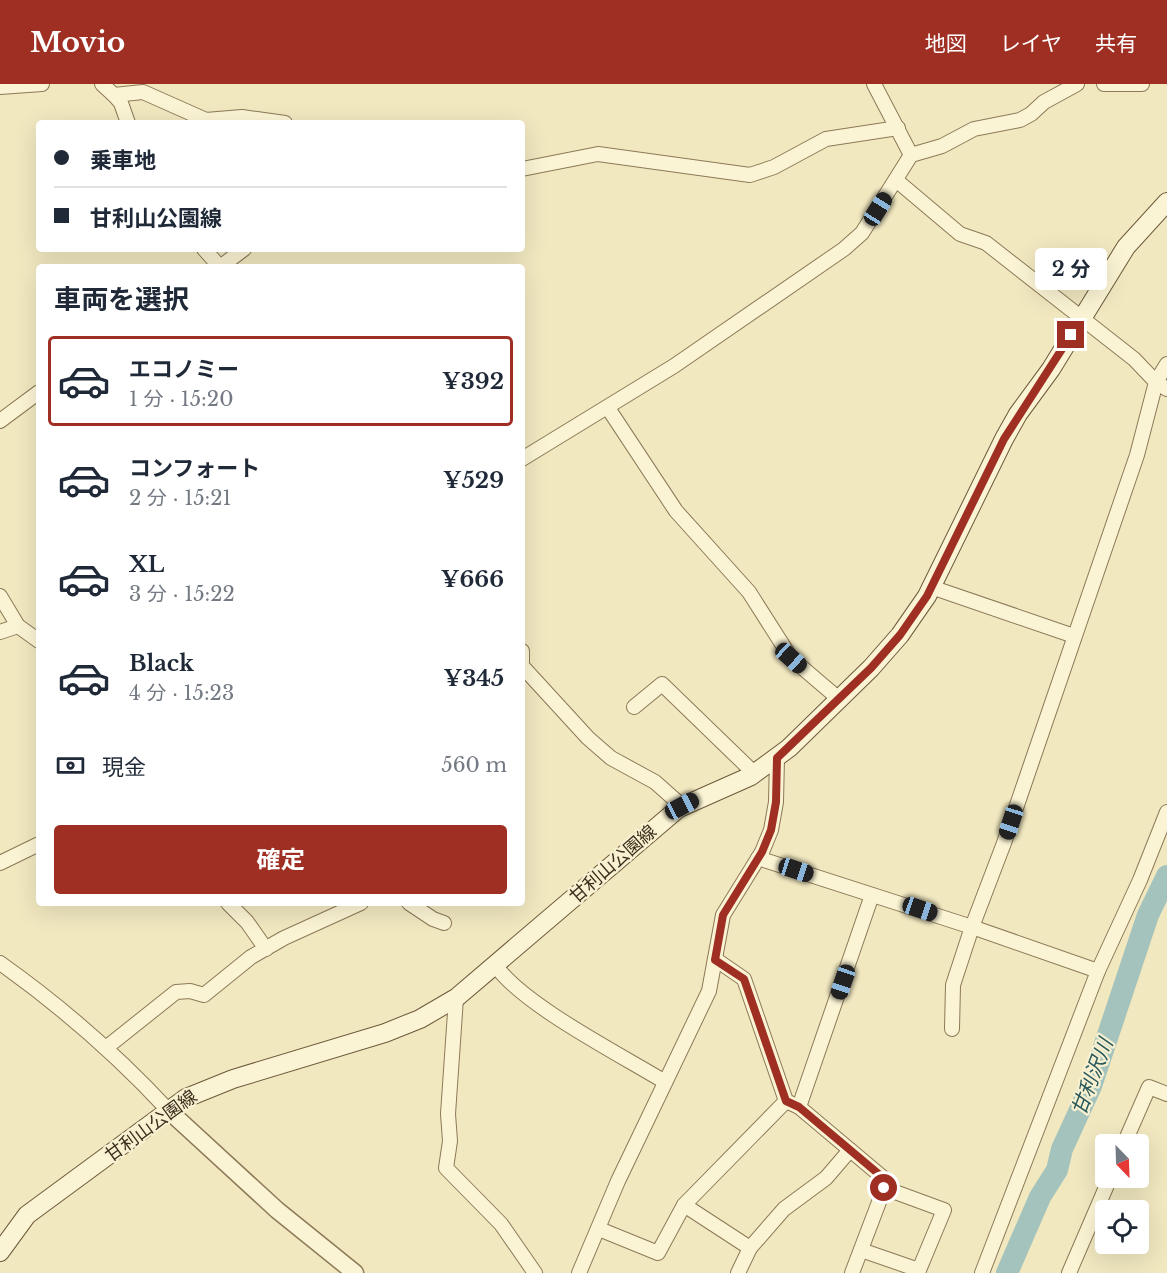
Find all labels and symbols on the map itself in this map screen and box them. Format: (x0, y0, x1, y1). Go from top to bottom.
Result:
car (861, 189, 895, 229)
callout: 2 分 (1035, 248, 1107, 290)
route end (1057, 321, 1084, 348)
car (772, 639, 810, 677)
car (662, 790, 702, 822)
car (997, 802, 1025, 842)
street label: 甘利山公園線 (565, 820, 661, 908)
car (776, 856, 816, 884)
car (900, 895, 940, 923)
car (829, 962, 857, 1002)
water label: 甘利沢川 (1066, 1033, 1118, 1119)
street label: 甘利山公園線 (101, 1085, 201, 1167)
north arrow (1095, 1134, 1149, 1188)
route start (870, 1174, 897, 1201)

